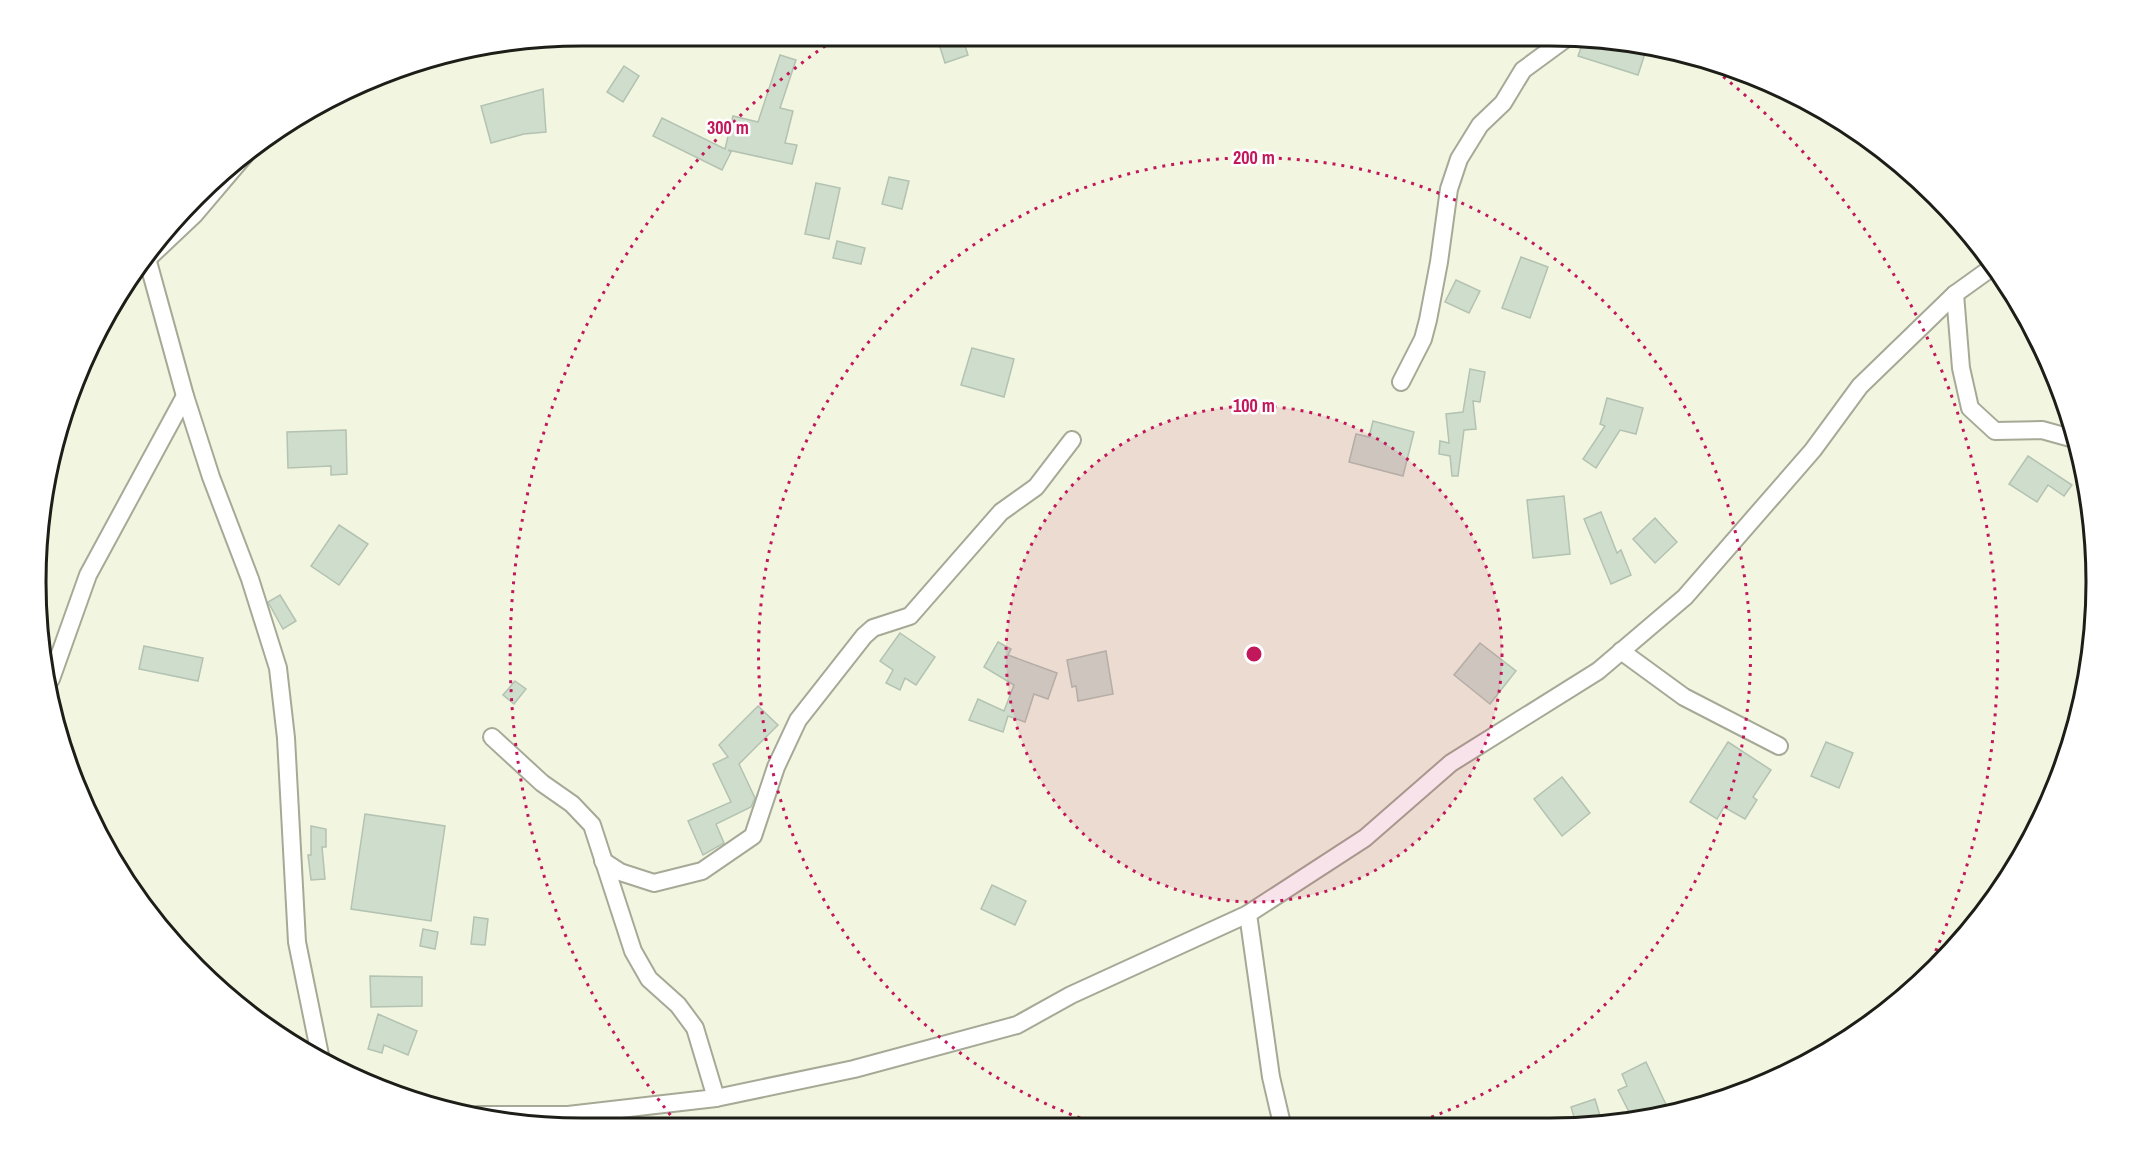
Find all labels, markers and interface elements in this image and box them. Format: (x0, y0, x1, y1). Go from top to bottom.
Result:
text: 300 m (707, 115, 749, 140)
text: 200 m (1233, 145, 1275, 170)
text: 100 m (1233, 393, 1275, 418)
centre of rings (1244, 644, 1264, 664)

